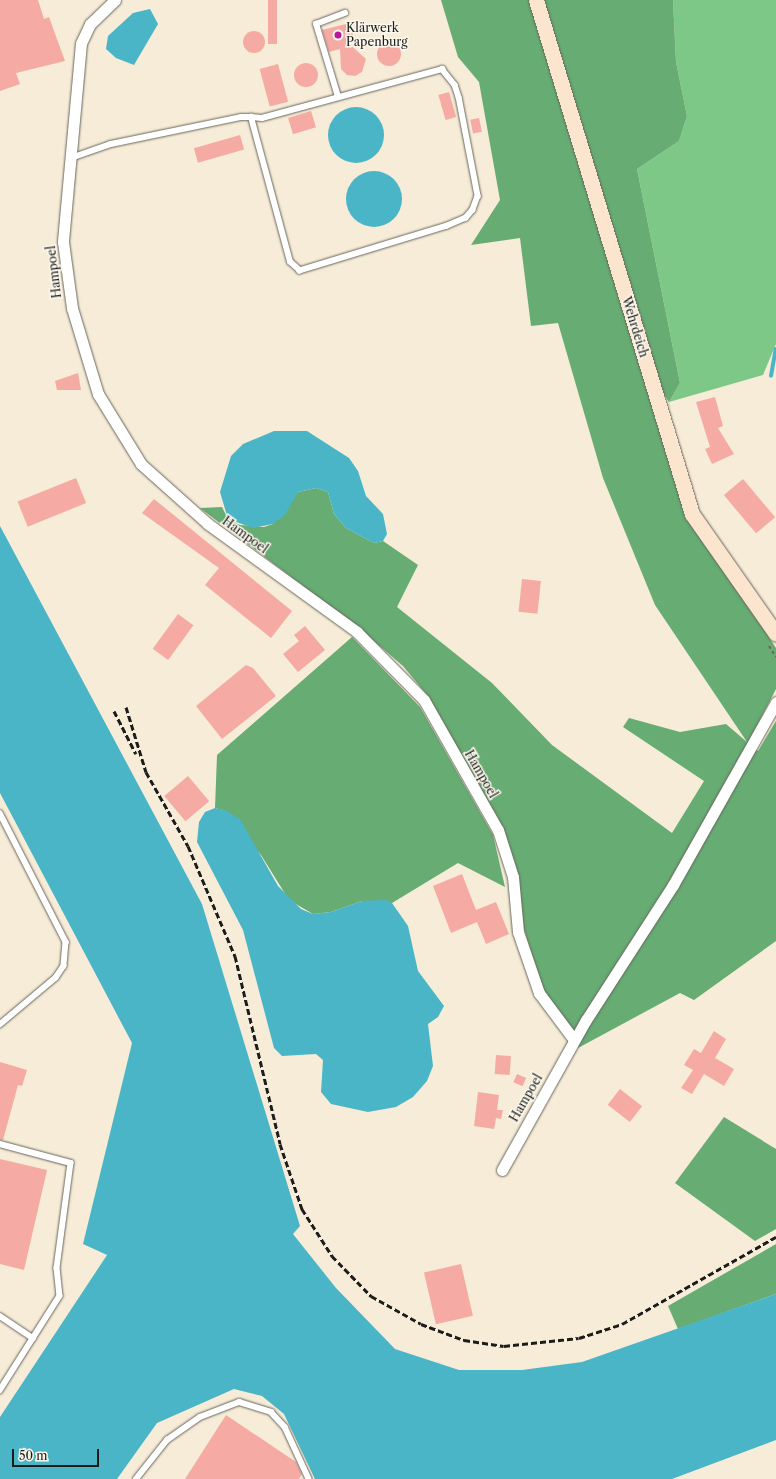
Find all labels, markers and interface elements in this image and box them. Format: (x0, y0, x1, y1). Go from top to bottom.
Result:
place label: Klärwerk Papenburg (346, 21, 408, 49)
marker: Klärwerk Papenburg (333, 30, 343, 40)
street label: Hampoel (44, 245, 64, 299)
street label: Wehrdeich (619, 295, 651, 359)
street label: Hampoel (219, 514, 271, 556)
street label: Hampoel (462, 748, 500, 800)
street label: Hampoel (507, 1072, 545, 1124)
scale bar (14, 1441, 101, 1467)
text: 50 m (19, 1448, 48, 1463)

